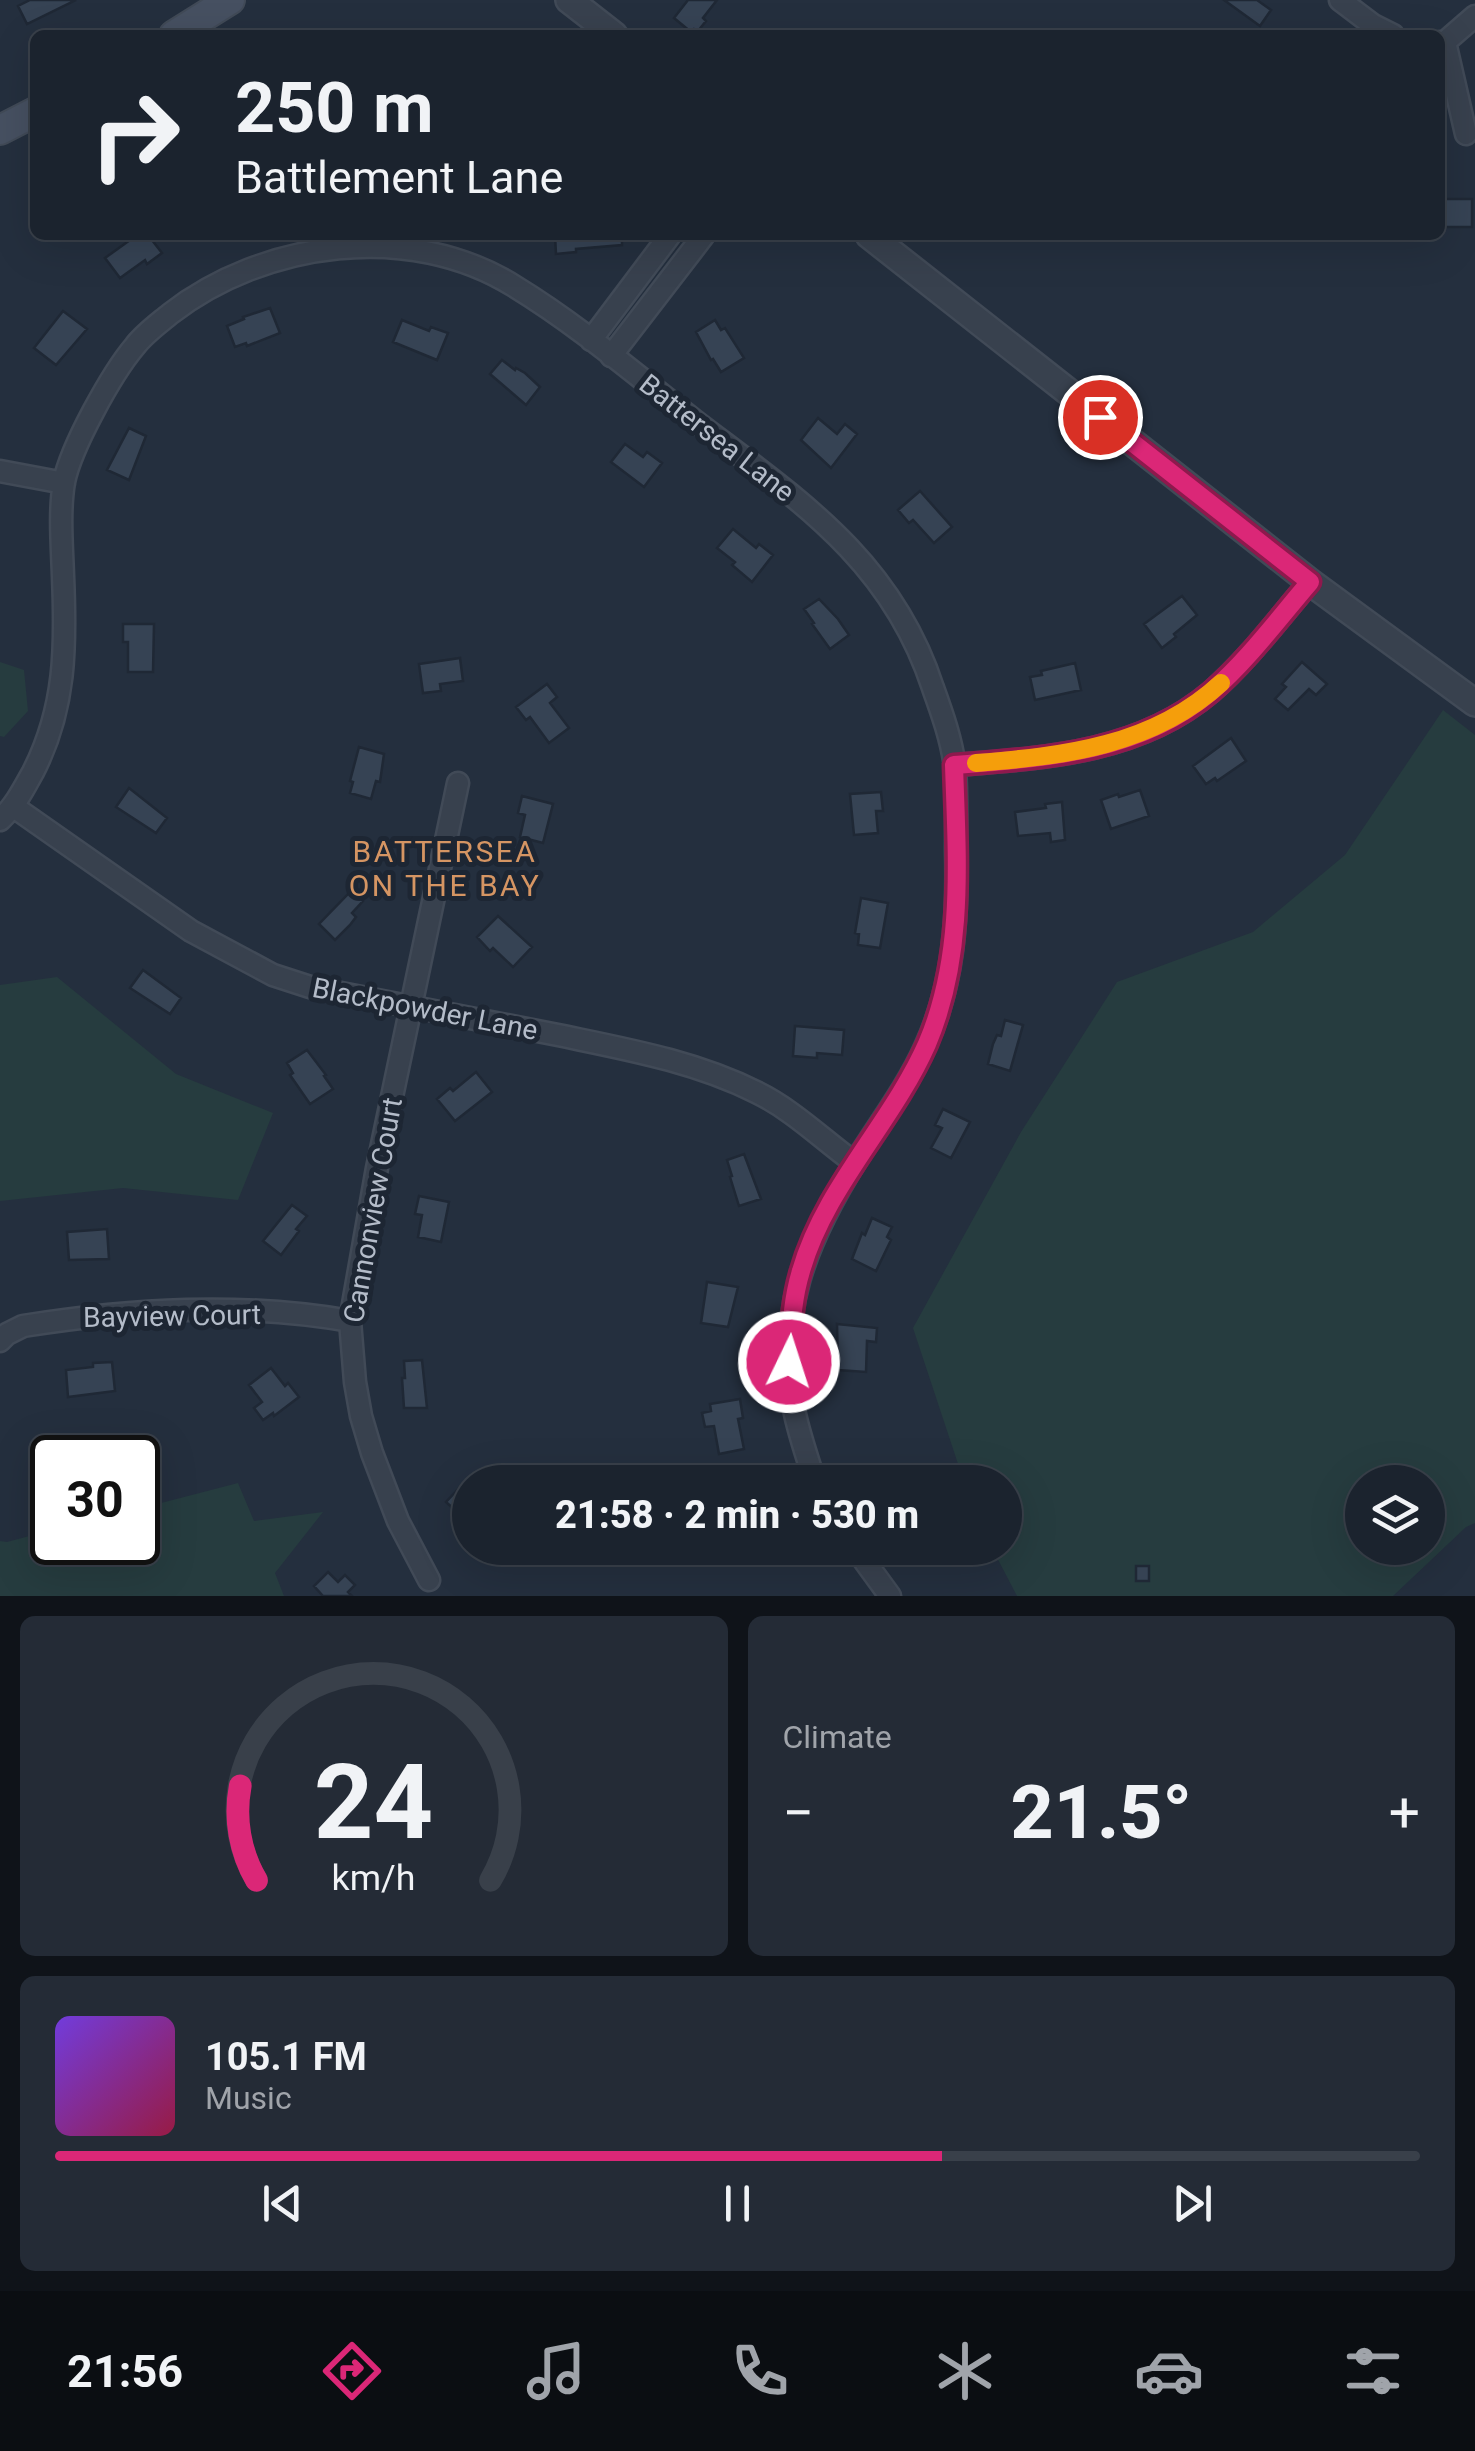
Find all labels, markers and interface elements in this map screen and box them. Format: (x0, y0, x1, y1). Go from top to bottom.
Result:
text: 250 m (235, 67, 434, 149)
icon: right (70, 70, 200, 200)
text: Battlement Lane (235, 151, 563, 204)
street label: Battersea Lane (633, 367, 801, 509)
pin (1058, 375, 1143, 460)
icon: arrive (1073, 390, 1128, 445)
district label: BATTERSEA ON THE BAY (349, 834, 541, 903)
street label: Blackpowder Lane (310, 971, 540, 1047)
street label: Cannonview Court (337, 1095, 409, 1325)
street label: Bayview Court (83, 1298, 261, 1334)
position arrow (737, 1310, 841, 1414)
speed limit sign: 30 (30, 1435, 160, 1565)
map controls (1345, 1465, 1445, 1565)
button: layers (1345, 1465, 1445, 1565)
text: 21:58 · 2 min · 530 m (555, 1493, 919, 1537)
text: Climate (783, 1718, 892, 1756)
text: 24 (314, 1742, 433, 1863)
text: 21.5° (1011, 1768, 1192, 1856)
text: − (783, 1781, 814, 1845)
text: + (1389, 1781, 1420, 1845)
text: km/h (332, 1857, 416, 1899)
text: 105.1 FM (205, 2035, 367, 2079)
text: Music (205, 2079, 292, 2117)
icon: previous (255, 2176, 310, 2231)
icon: pause (710, 2176, 765, 2231)
icon: next (1165, 2176, 1220, 2231)
icon: directions (317, 2336, 387, 2406)
icon: music (521, 2336, 591, 2406)
icon: phone (725, 2336, 795, 2406)
icon: climate (930, 2336, 1000, 2406)
icon: car (1134, 2336, 1204, 2406)
icon: filters (1338, 2336, 1408, 2406)
text: 21:56 (67, 2345, 183, 2398)

